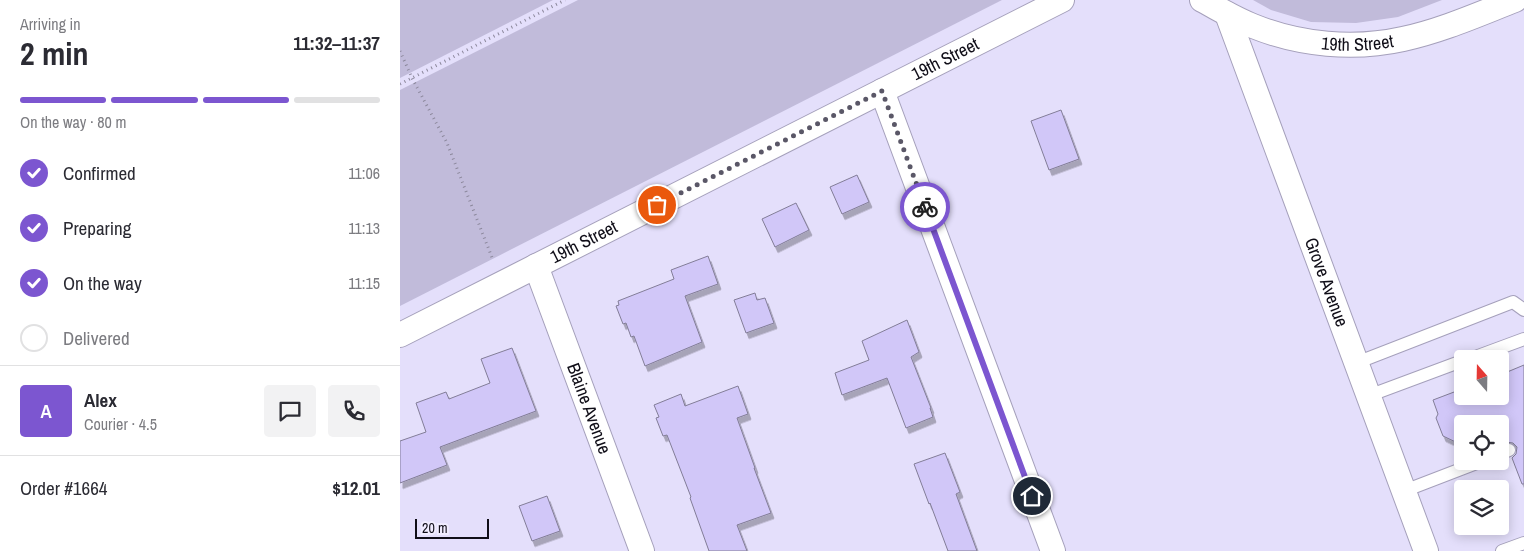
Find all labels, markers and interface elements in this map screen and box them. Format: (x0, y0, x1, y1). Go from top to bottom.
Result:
text: Arriving in (20, 13, 81, 35)
street label: 19th Street (1320, 28, 1395, 57)
text: 11:32–11:37 (293, 30, 380, 56)
street label: 19th Street (907, 31, 983, 86)
text: 2 min (20, 32, 89, 75)
text: On the way · 80 m (20, 111, 126, 133)
icon: check (20, 159, 48, 187)
text: Confirmed (63, 160, 136, 186)
text: 11:06 (348, 162, 380, 184)
courier (900, 182, 950, 232)
pin (636, 184, 678, 226)
icon: bag (643, 191, 671, 219)
icon: bike (911, 193, 939, 221)
icon: check (20, 214, 48, 242)
street label: 19th Street (546, 214, 621, 269)
text: Preparing (63, 215, 131, 241)
text: 11:13 (348, 217, 380, 239)
street label: Grove Avenue (1299, 234, 1355, 330)
icon: check (20, 269, 48, 297)
text: On the way (63, 270, 142, 296)
text: 11:15 (348, 272, 380, 294)
text: Delivered (63, 325, 130, 351)
north arrow (1454, 350, 1509, 405)
map controls (1454, 350, 1509, 535)
street label: Blaine Avenue (561, 359, 618, 457)
button: chat (264, 385, 316, 437)
button: phone (328, 385, 380, 437)
text: Alex (84, 387, 117, 413)
text: A (40, 398, 52, 424)
text: Courier · 4.5 (84, 413, 157, 435)
button: locate (1454, 415, 1509, 470)
text: Order #1664 (20, 475, 107, 501)
text: $12.01 (332, 475, 380, 501)
pin (1011, 475, 1053, 517)
button: layers (1454, 480, 1509, 535)
icon: home (1018, 482, 1046, 510)
scale bar (415, 516, 489, 539)
text: 20 m (422, 519, 448, 537)

